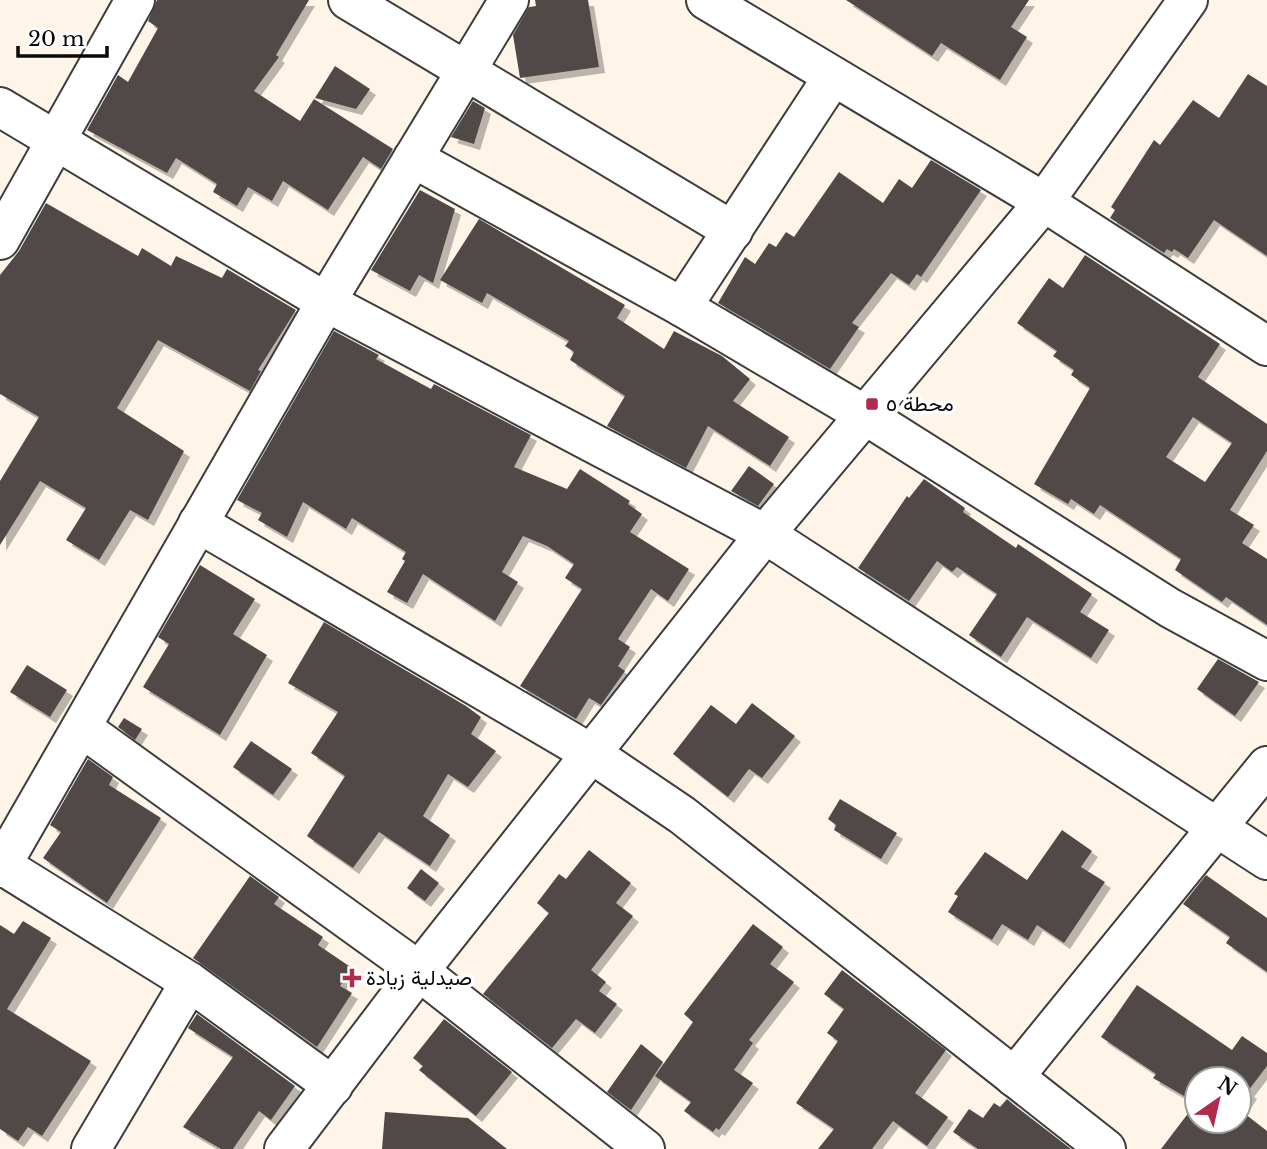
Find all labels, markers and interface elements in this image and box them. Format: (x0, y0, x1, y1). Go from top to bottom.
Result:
scale bar (18, 14, 107, 58)
text: 20 m (28, 26, 85, 52)
place label: محطة ٥ (886, 391, 954, 417)
marker: محطة ٥ (864, 396, 880, 412)
place label: صيدلية زيادة (366, 965, 472, 991)
marker: صيدلية زيادة (344, 970, 360, 986)
north arrow (1183, 1065, 1253, 1135)
text: N (1213, 1072, 1241, 1101)

